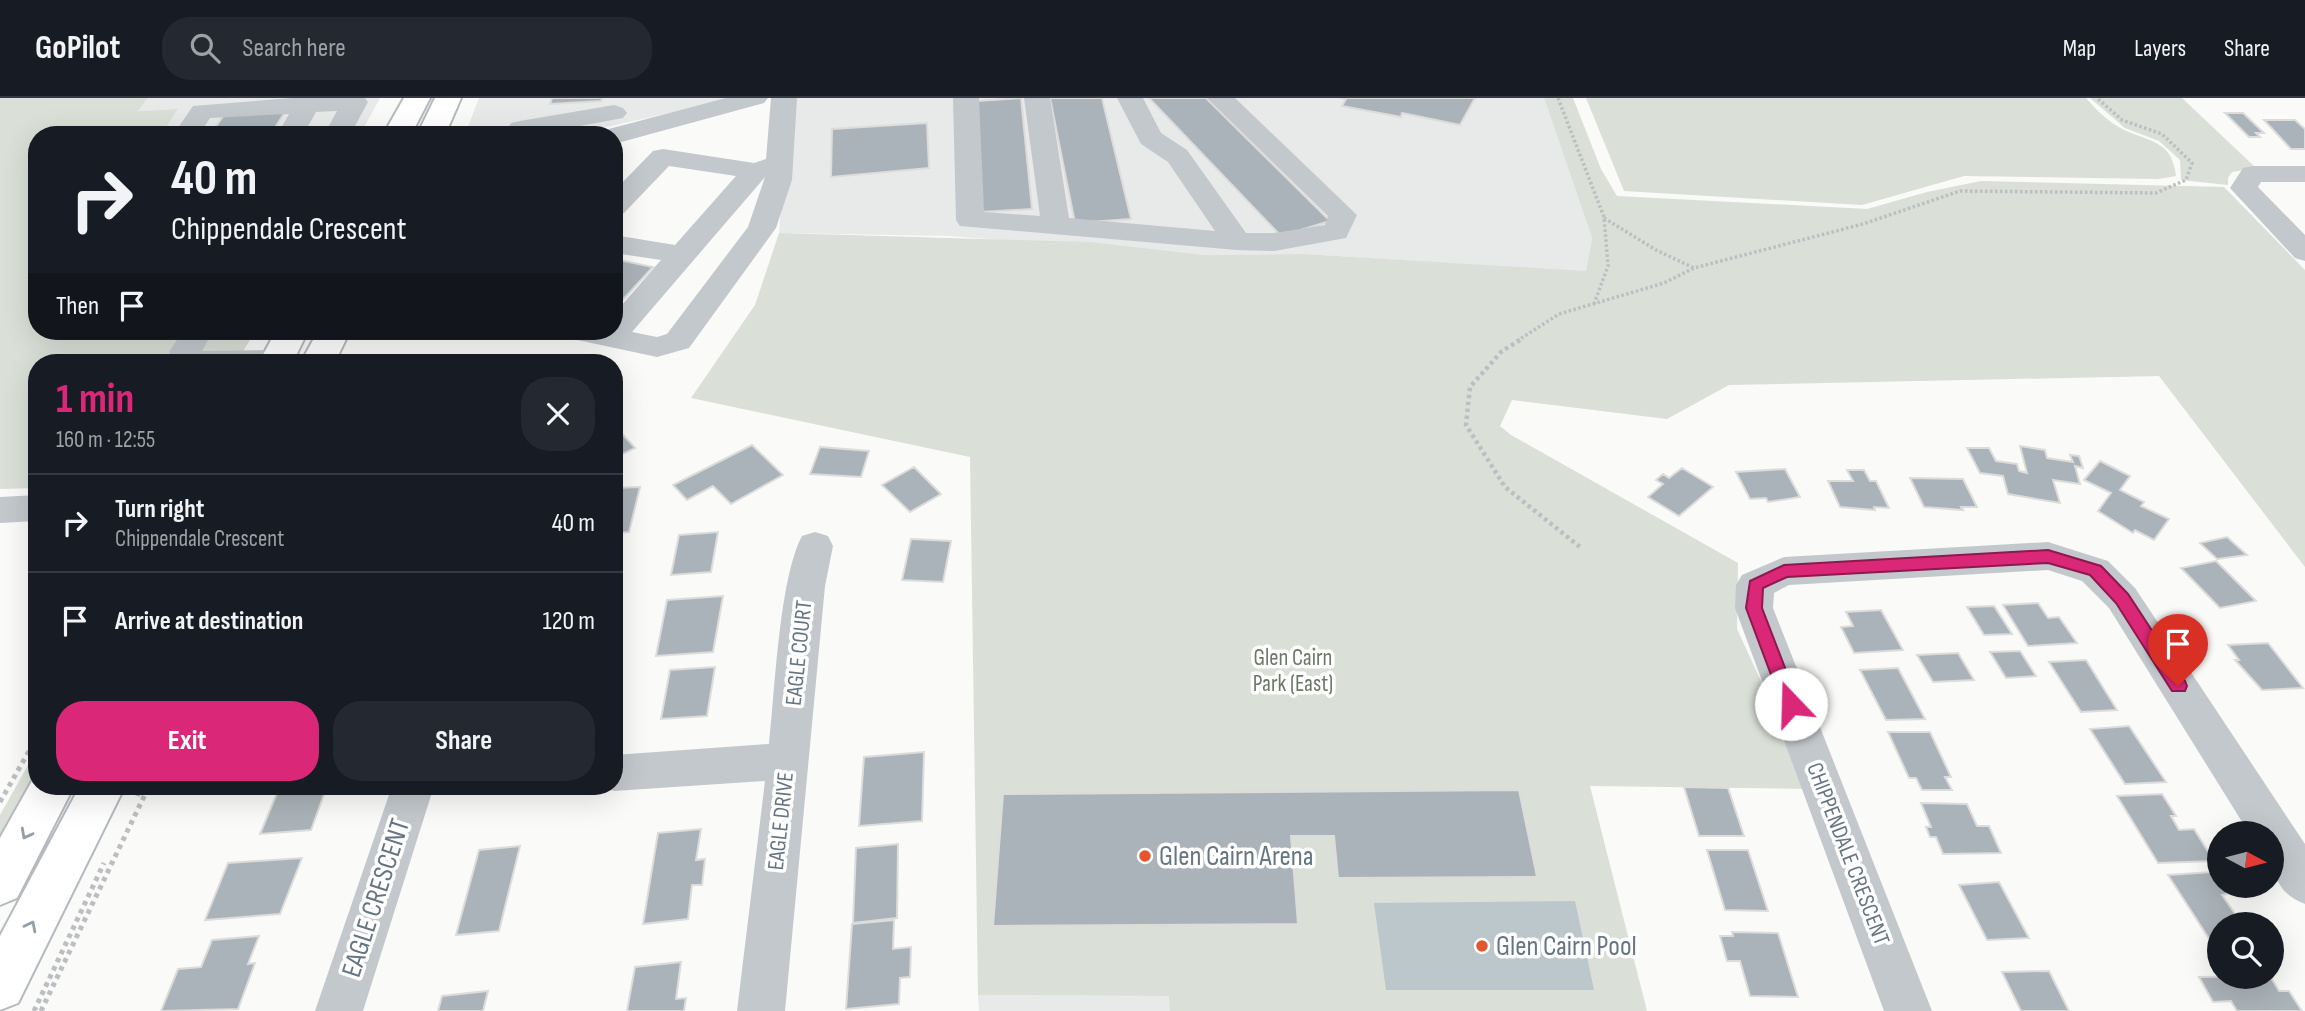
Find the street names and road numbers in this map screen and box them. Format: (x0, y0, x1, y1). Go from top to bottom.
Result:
street label: EAGLE COURT (780, 599, 818, 707)
street label: CHIPPENDALE CRESCENT (1800, 759, 1896, 949)
street label: EAGLE DRIVE (762, 771, 800, 871)
street label: EAGLE CRESCENT (335, 815, 417, 981)

